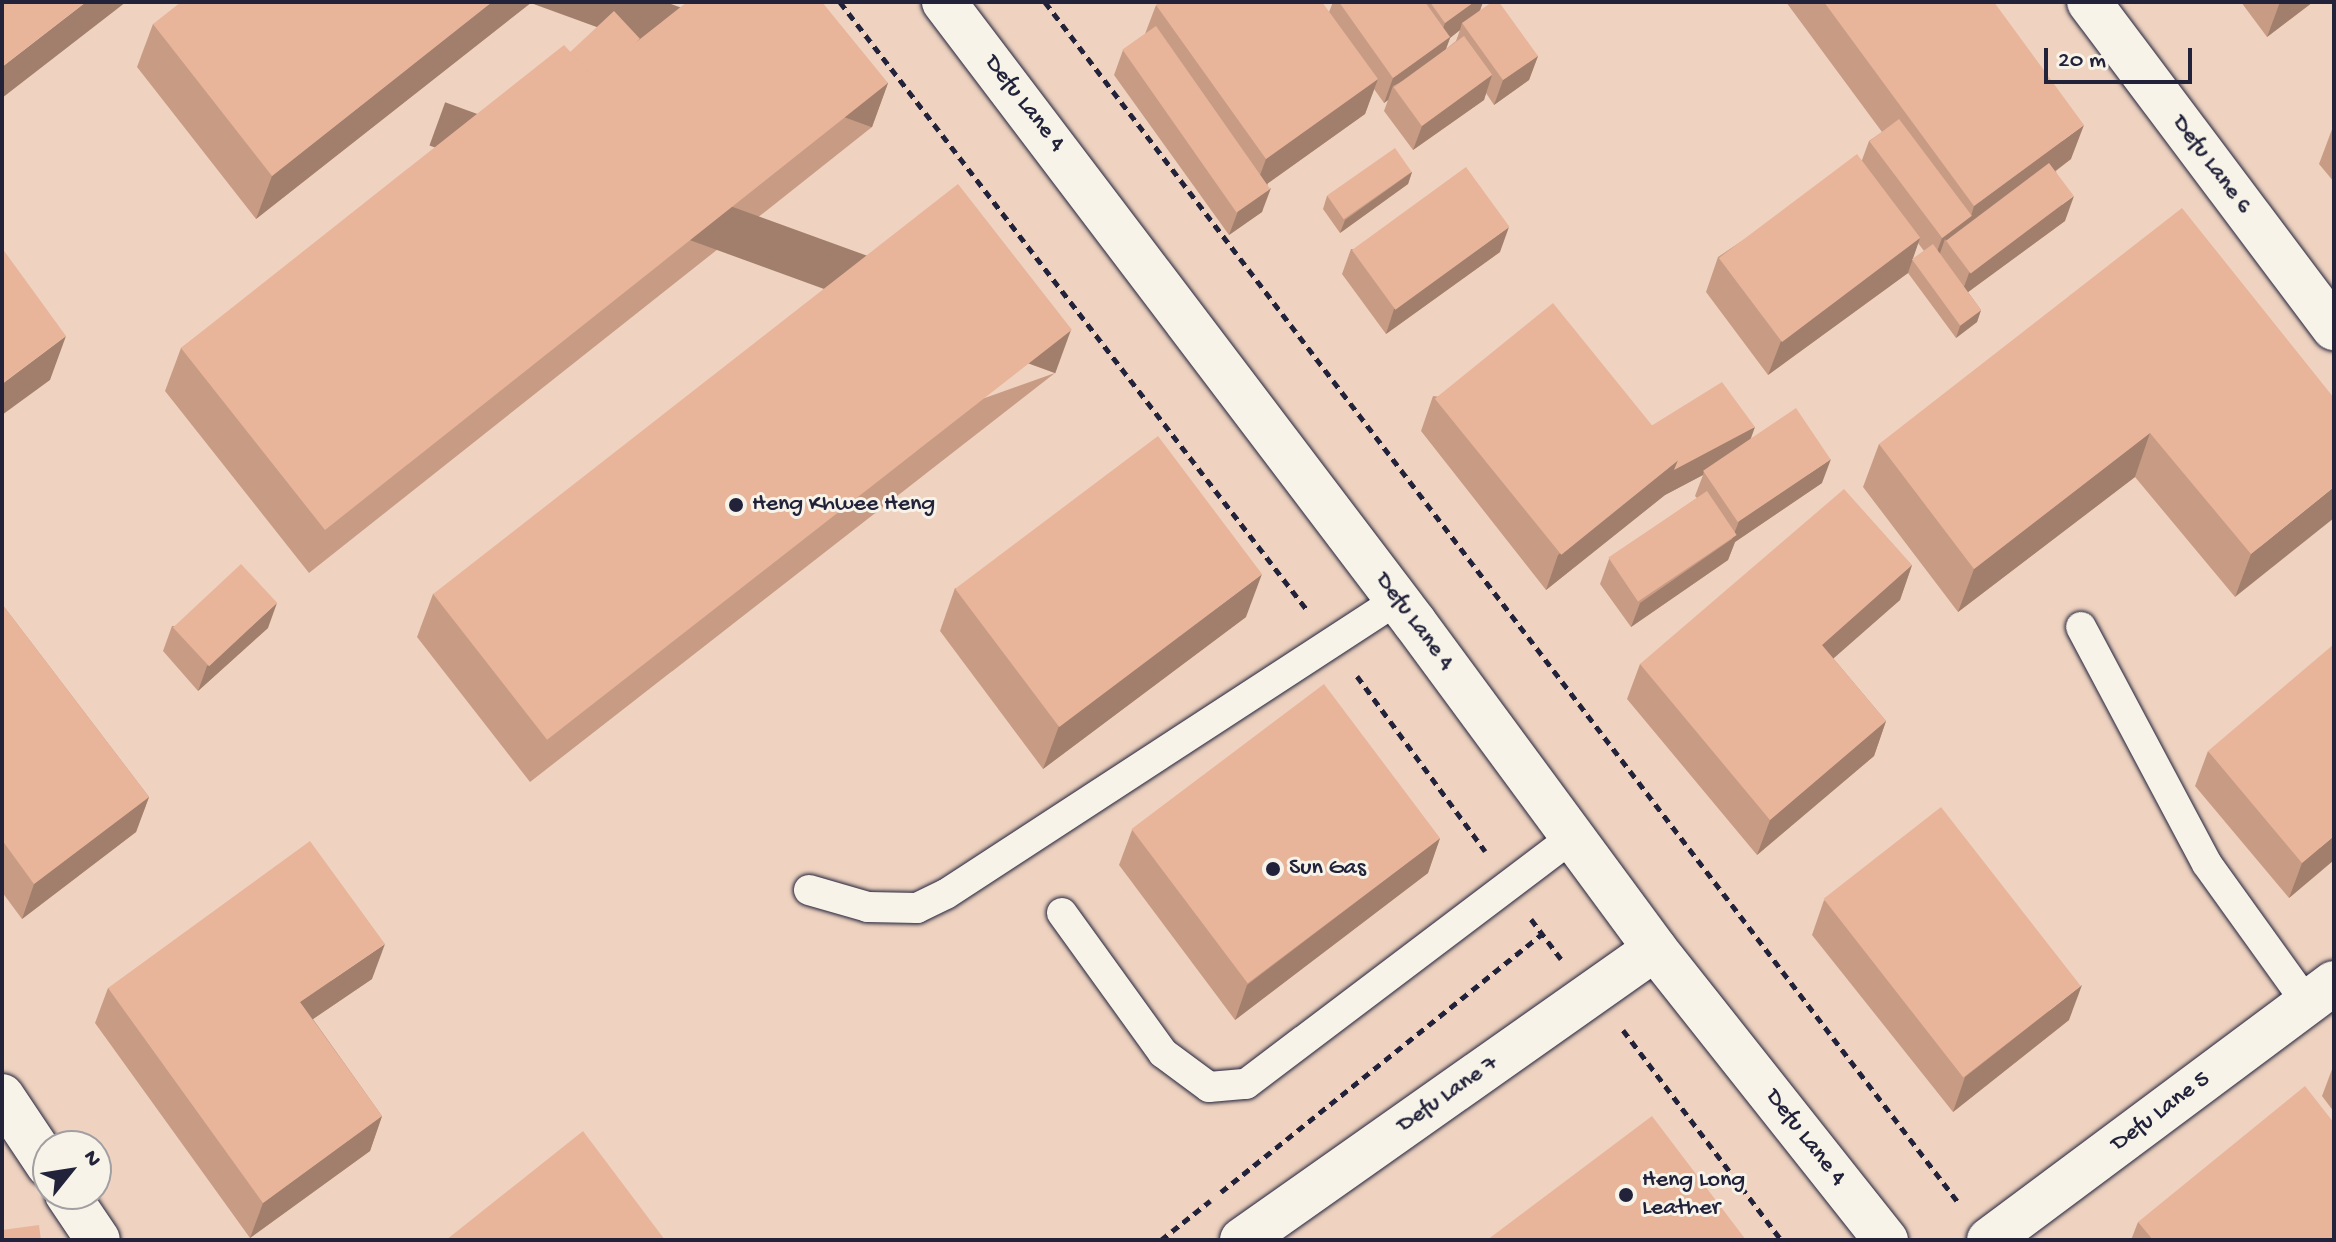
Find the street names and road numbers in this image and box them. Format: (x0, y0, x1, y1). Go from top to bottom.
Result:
street label: Defu Lane 4 (977, 50, 1071, 158)
street label: Defu Lane 6 (2165, 110, 2257, 220)
street label: Defu Lane 4 (1368, 567, 1460, 677)
street label: Defu Lane 7 (1392, 1050, 1504, 1140)
street label: Defu Lane 5 (2106, 1065, 2216, 1159)
street label: Defu Lane 4 (1758, 1084, 1852, 1192)

